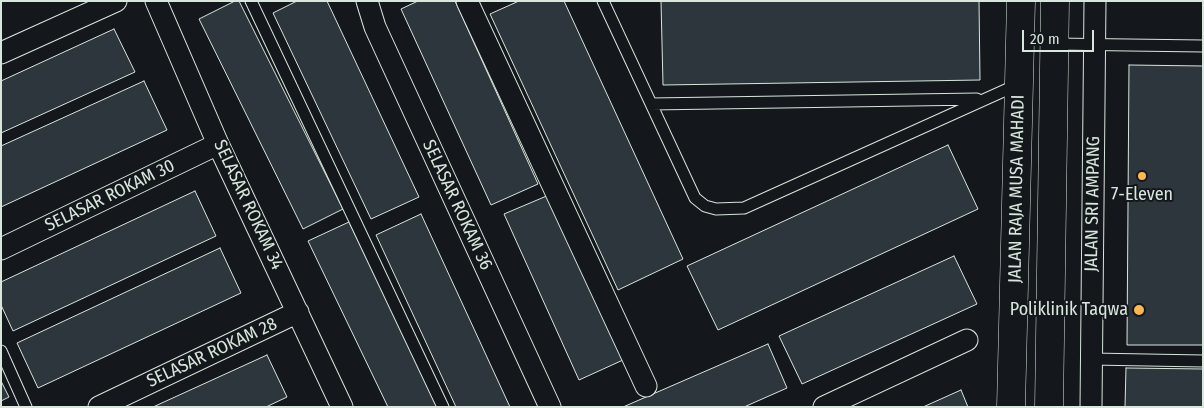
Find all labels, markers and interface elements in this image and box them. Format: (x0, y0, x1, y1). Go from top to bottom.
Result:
scale bar (1024, 20, 1096, 52)
text: 20 m (1030, 30, 1060, 48)
street label: JALAN RAJA MUSA MAHADI (1005, 95, 1029, 283)
street label: SELASAR ROKAM 36 (417, 136, 497, 274)
street label: JALAN SRI AMPANG (1081, 136, 1105, 272)
street label: SELASAR ROKAM 34 (208, 137, 288, 273)
street label: SELASAR ROKAM 30 (42, 155, 178, 237)
marker: 7-Eleven (1136, 170, 1148, 182)
place label: 7-Eleven (1111, 184, 1173, 206)
place label: Poliklinik Taqwa (1010, 299, 1128, 321)
marker: Poliklinik Taqwa (1132, 303, 1146, 317)
street label: SELASAR ROKAM 28 (144, 313, 280, 393)

